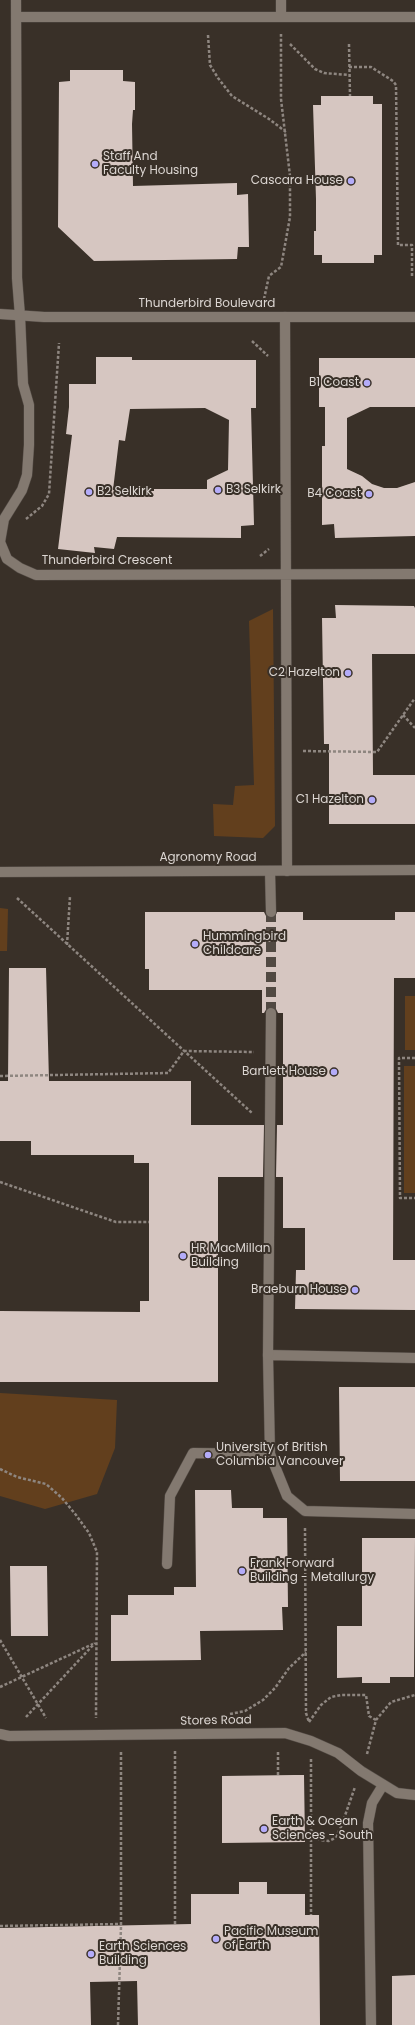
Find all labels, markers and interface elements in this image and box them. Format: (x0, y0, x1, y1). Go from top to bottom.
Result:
place label: Staff And Faculty Housing (103, 150, 198, 178)
marker: Staff And Faculty Housing (90, 159, 100, 169)
place label: Cascara House (251, 174, 343, 188)
marker: Cascara House (346, 176, 356, 186)
street label: Thunderbird Boulevard (139, 297, 275, 311)
place label: B1 Coast (309, 376, 359, 390)
marker: B1 Coast (362, 378, 372, 388)
place label: B3 Selkirk (226, 483, 281, 497)
place label: B2 Selkirk (97, 485, 152, 499)
marker: B3 Selkirk (213, 485, 223, 495)
marker: B2 Selkirk (84, 487, 94, 497)
place label: B4 Coast (307, 487, 361, 501)
marker: B4 Coast (364, 489, 374, 499)
street label: Thunderbird Crescent (42, 554, 172, 568)
place label: C2 Hazelton (269, 666, 340, 680)
marker: C2 Hazelton (343, 668, 353, 678)
place label: C1 Hazelton (296, 793, 364, 807)
marker: C1 Hazelton (367, 795, 377, 805)
street label: Agronomy Road (159, 851, 257, 865)
place label: Hummingbird Childcare (203, 930, 286, 958)
marker: Hummingbird Childcare (190, 939, 200, 949)
place label: Bartlett House (242, 1065, 326, 1079)
marker: Bartlett House (329, 1067, 339, 1077)
place label: HR MacMillan Building (191, 1242, 271, 1270)
marker: HR MacMillan Building (178, 1251, 188, 1261)
place label: Braeburn House (251, 1283, 347, 1297)
marker: Braeburn House (350, 1285, 360, 1295)
place label: University of British Columbia Vancouver (216, 1441, 344, 1469)
marker: University of British Columbia Vancouver (203, 1450, 213, 1460)
place label: Frank Forward Building - Metallurgy (250, 1557, 374, 1585)
marker: Frank Forward Building - Metallurgy (237, 1566, 247, 1576)
street label: Stores Road (180, 1713, 252, 1729)
place label: Earth & Ocean Sciences - South (272, 1815, 373, 1843)
marker: Earth & Ocean Sciences - South (259, 1824, 269, 1834)
place label: Pacific Museum of Earth (224, 1925, 318, 1953)
marker: Pacific Museum of Earth (211, 1934, 221, 1944)
place label: Earth Sciences Building (99, 1940, 186, 1968)
marker: Earth Sciences Building (86, 1949, 96, 1959)

